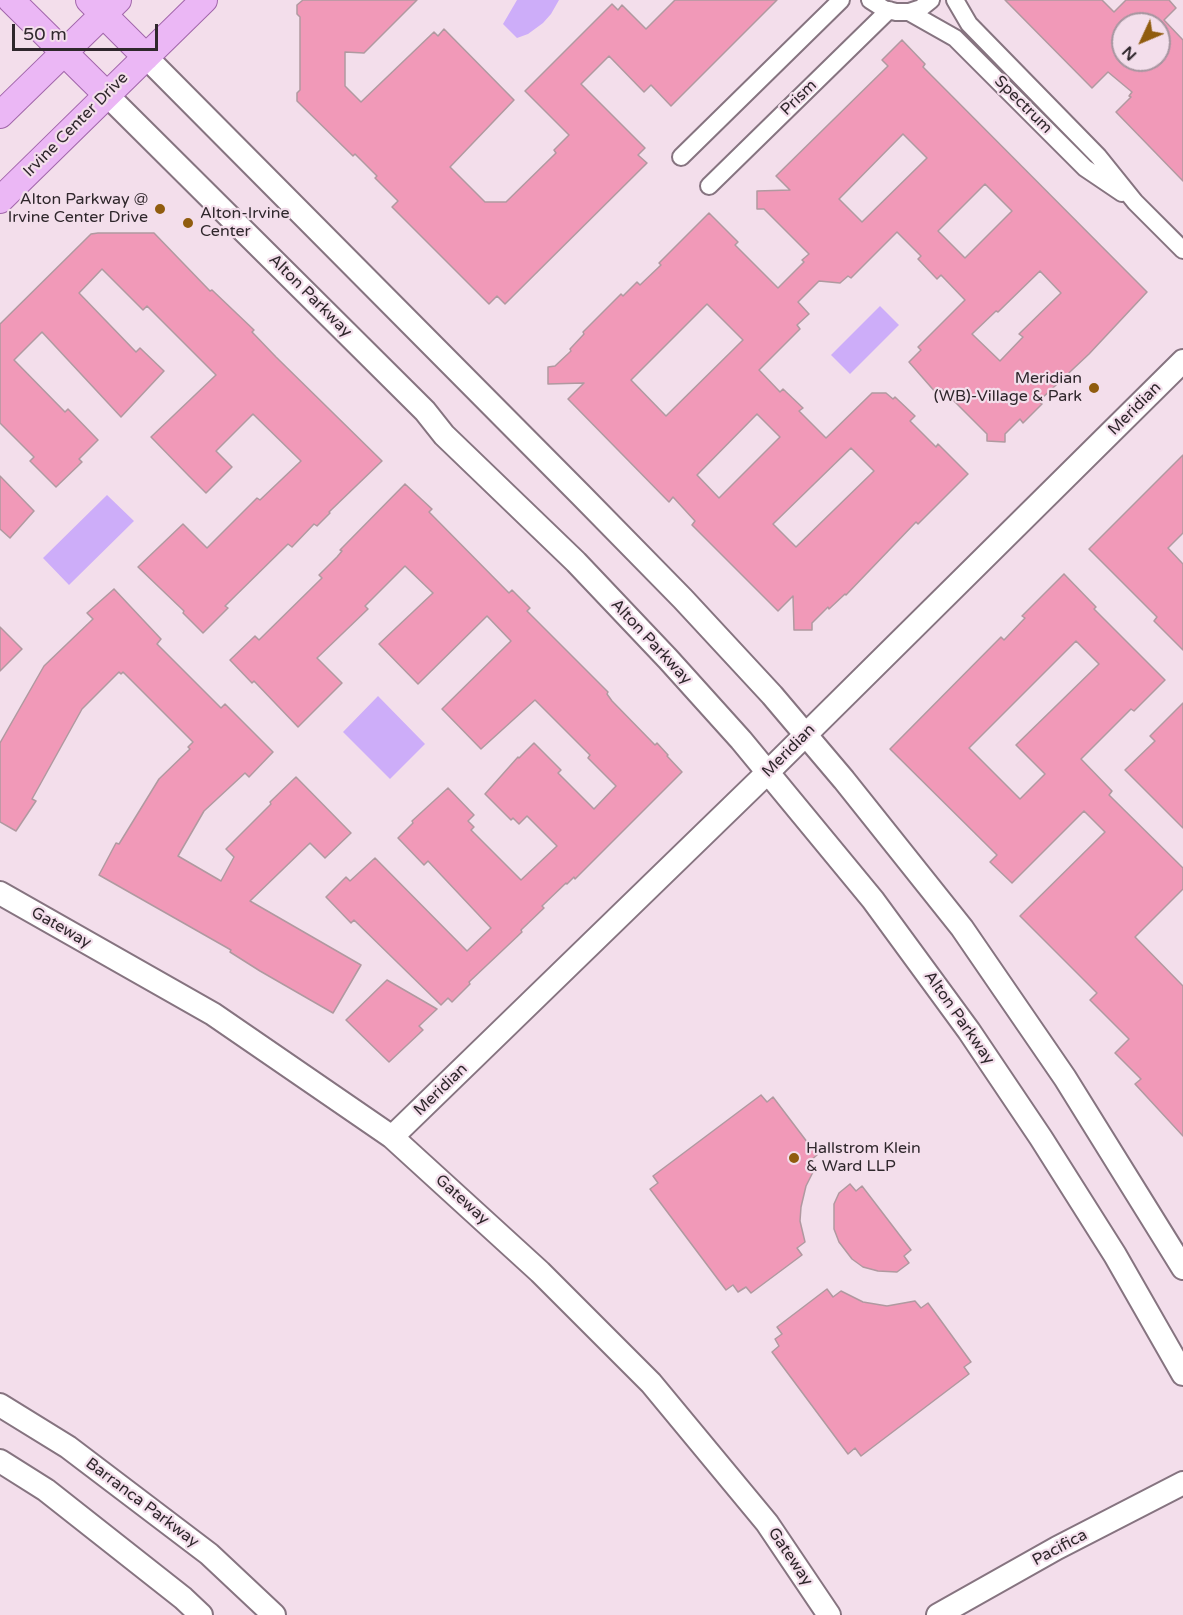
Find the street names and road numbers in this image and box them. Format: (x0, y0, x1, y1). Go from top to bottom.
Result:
street label: Irvine Center Drive (20, 69, 132, 181)
street label: Spectrum (990, 72, 1056, 138)
street label: Prism (777, 76, 821, 120)
street label: Alton Parkway (264, 250, 356, 342)
street label: Meridian (1104, 378, 1166, 440)
street label: Alton Parkway (607, 595, 695, 689)
street label: Meridian (758, 720, 820, 782)
street label: Gateway (28, 903, 94, 953)
street label: Alton Parkway (920, 968, 998, 1068)
street label: Meridian (410, 1060, 472, 1120)
street label: Gateway (431, 1171, 493, 1229)
street label: Barranca Parkway (82, 1454, 202, 1552)
street label: Gateway (764, 1524, 816, 1590)
street label: Pacifica (1029, 1526, 1091, 1570)

